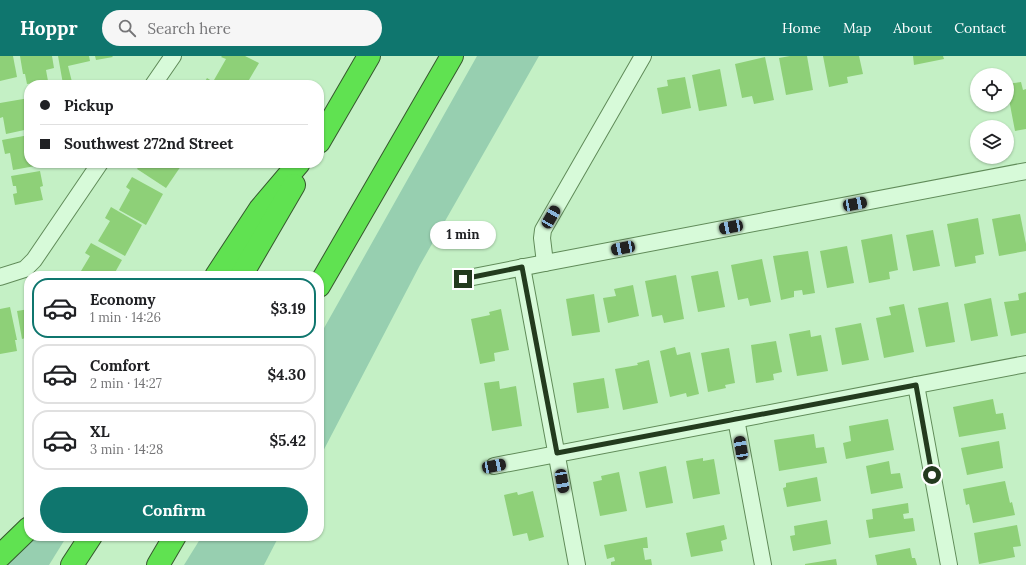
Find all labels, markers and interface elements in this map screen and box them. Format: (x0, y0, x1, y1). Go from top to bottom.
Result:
search box (102, 10, 382, 46)
text: Hoppr (20, 16, 78, 40)
icon: search (116, 17, 138, 39)
text: Search here (148, 19, 231, 38)
text: Home (782, 19, 821, 37)
text: Map (843, 19, 871, 37)
text: About (893, 19, 932, 37)
text: Contact (954, 19, 1006, 37)
map controls (970, 68, 1014, 164)
button: locate (970, 68, 1014, 112)
text: Pickup (64, 96, 113, 115)
button: layers (970, 120, 1014, 164)
text: Southwest 272nd Street (64, 134, 233, 153)
car (842, 196, 868, 212)
car (540, 204, 562, 230)
car (718, 219, 744, 235)
callout: 1 min (430, 221, 496, 249)
text: 1 min (446, 226, 480, 243)
car (610, 240, 636, 256)
route end (454, 270, 472, 288)
icon: car (42, 290, 78, 326)
text: Economy (90, 290, 155, 309)
text: $3.19 (271, 299, 306, 318)
text: 1 min · 14:26 (90, 309, 161, 326)
icon: car (42, 356, 78, 392)
text: Comfort (90, 356, 150, 375)
text: $4.30 (268, 365, 306, 384)
text: 2 min · 14:27 (90, 375, 162, 392)
icon: car (42, 422, 78, 458)
text: XL (90, 422, 110, 441)
text: $5.42 (269, 431, 306, 450)
car (733, 435, 749, 461)
text: 3 min · 14:28 (90, 441, 163, 458)
car (481, 458, 507, 474)
route start (923, 466, 941, 484)
car (554, 468, 570, 494)
button: Confirm (40, 487, 308, 533)

